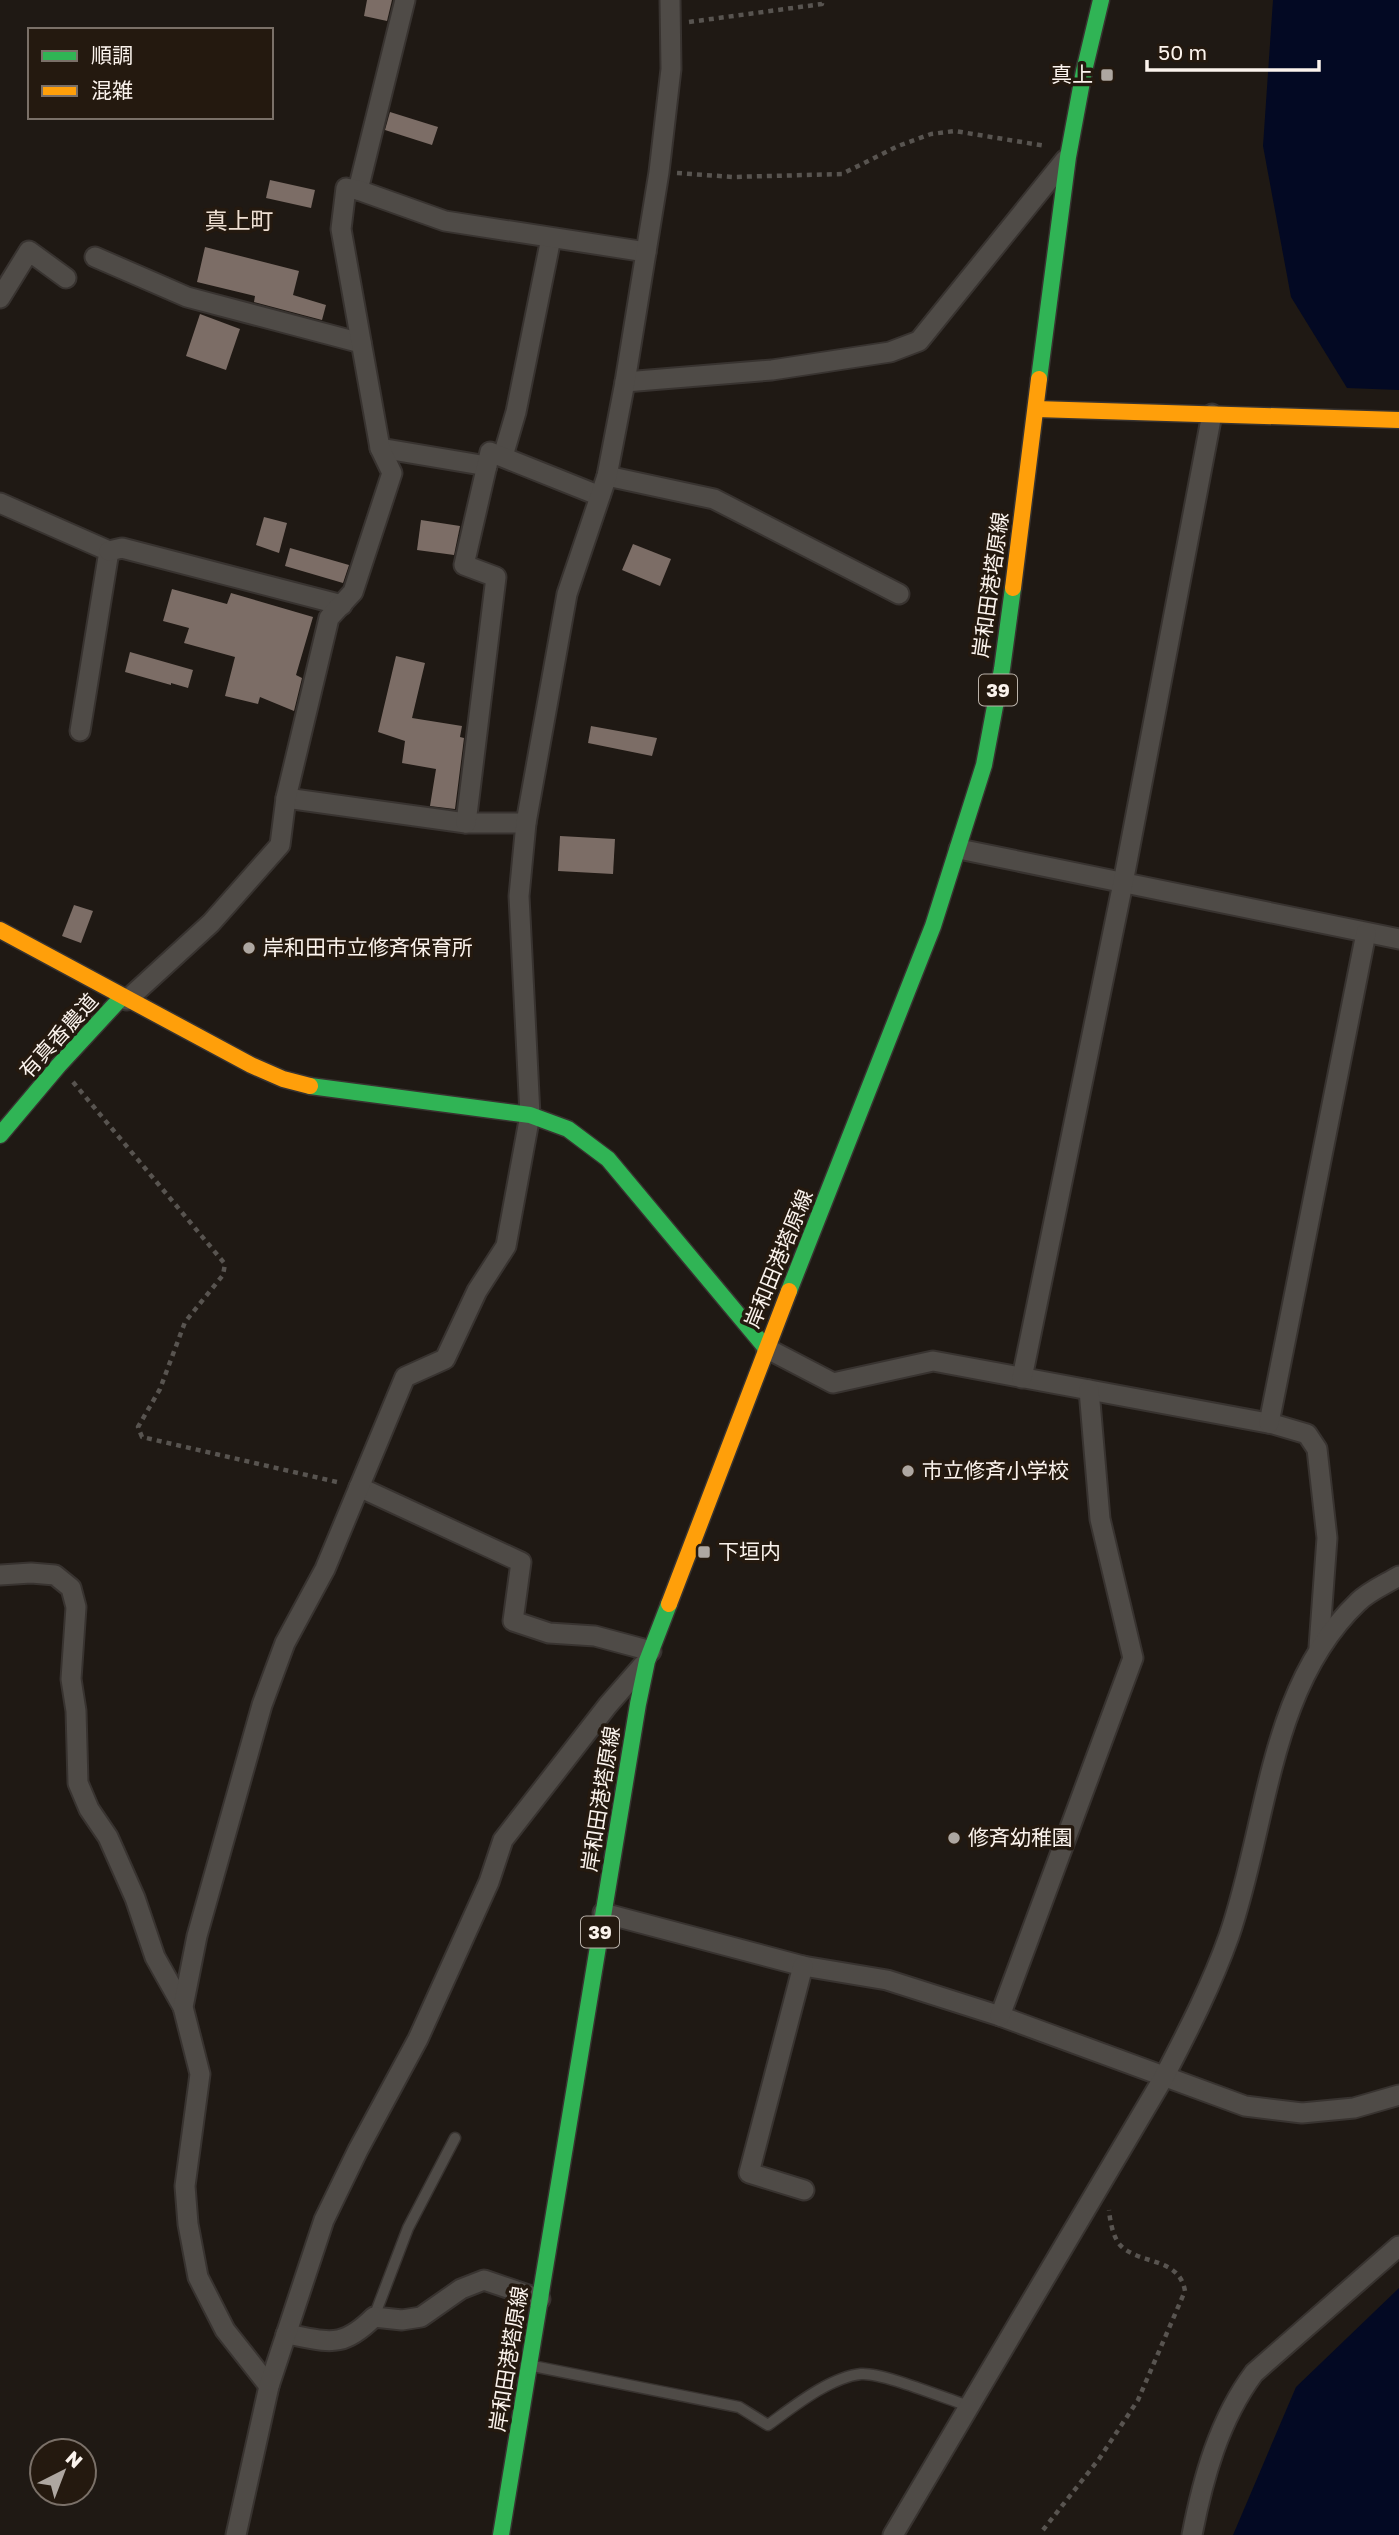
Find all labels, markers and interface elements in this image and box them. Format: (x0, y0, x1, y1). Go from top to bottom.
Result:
legend (28, 28, 273, 119)
scale bar (1147, 28, 1318, 72)
text: 50 m (1158, 39, 1207, 65)
text: 順調 (91, 42, 133, 68)
place label: 真上 (1051, 61, 1093, 87)
marker: 真上 (1099, 67, 1115, 83)
text: 混雑 (91, 77, 133, 103)
district label: 真上町 (205, 206, 274, 234)
street label: 岸和田港塔原線 (967, 510, 1013, 659)
road number: 39 (979, 674, 1017, 706)
place label: 岸和田市立修斉保育所 (263, 934, 473, 960)
marker: 岸和田市立修斉保育所 (241, 940, 257, 956)
street label: 有真香農道 (13, 988, 103, 1083)
street label: 岸和田港塔原線 (738, 1186, 818, 1332)
place label: 市立修斉小学校 (922, 1457, 1069, 1483)
marker: 市立修斉小学校 (900, 1463, 916, 1479)
place label: 下垣内 (718, 1538, 781, 1564)
marker: 下垣内 (696, 1544, 712, 1560)
street label: 岸和田港塔原線 (576, 1724, 624, 1873)
place label: 修斉幼稚園 (968, 1824, 1073, 1850)
marker: 修斉幼稚園 (946, 1830, 962, 1846)
road number: 39 (581, 1916, 619, 1948)
street label: 岸和田港塔原線 (484, 2284, 532, 2433)
north arrow (28, 2437, 98, 2507)
text: N (62, 2446, 88, 2472)

